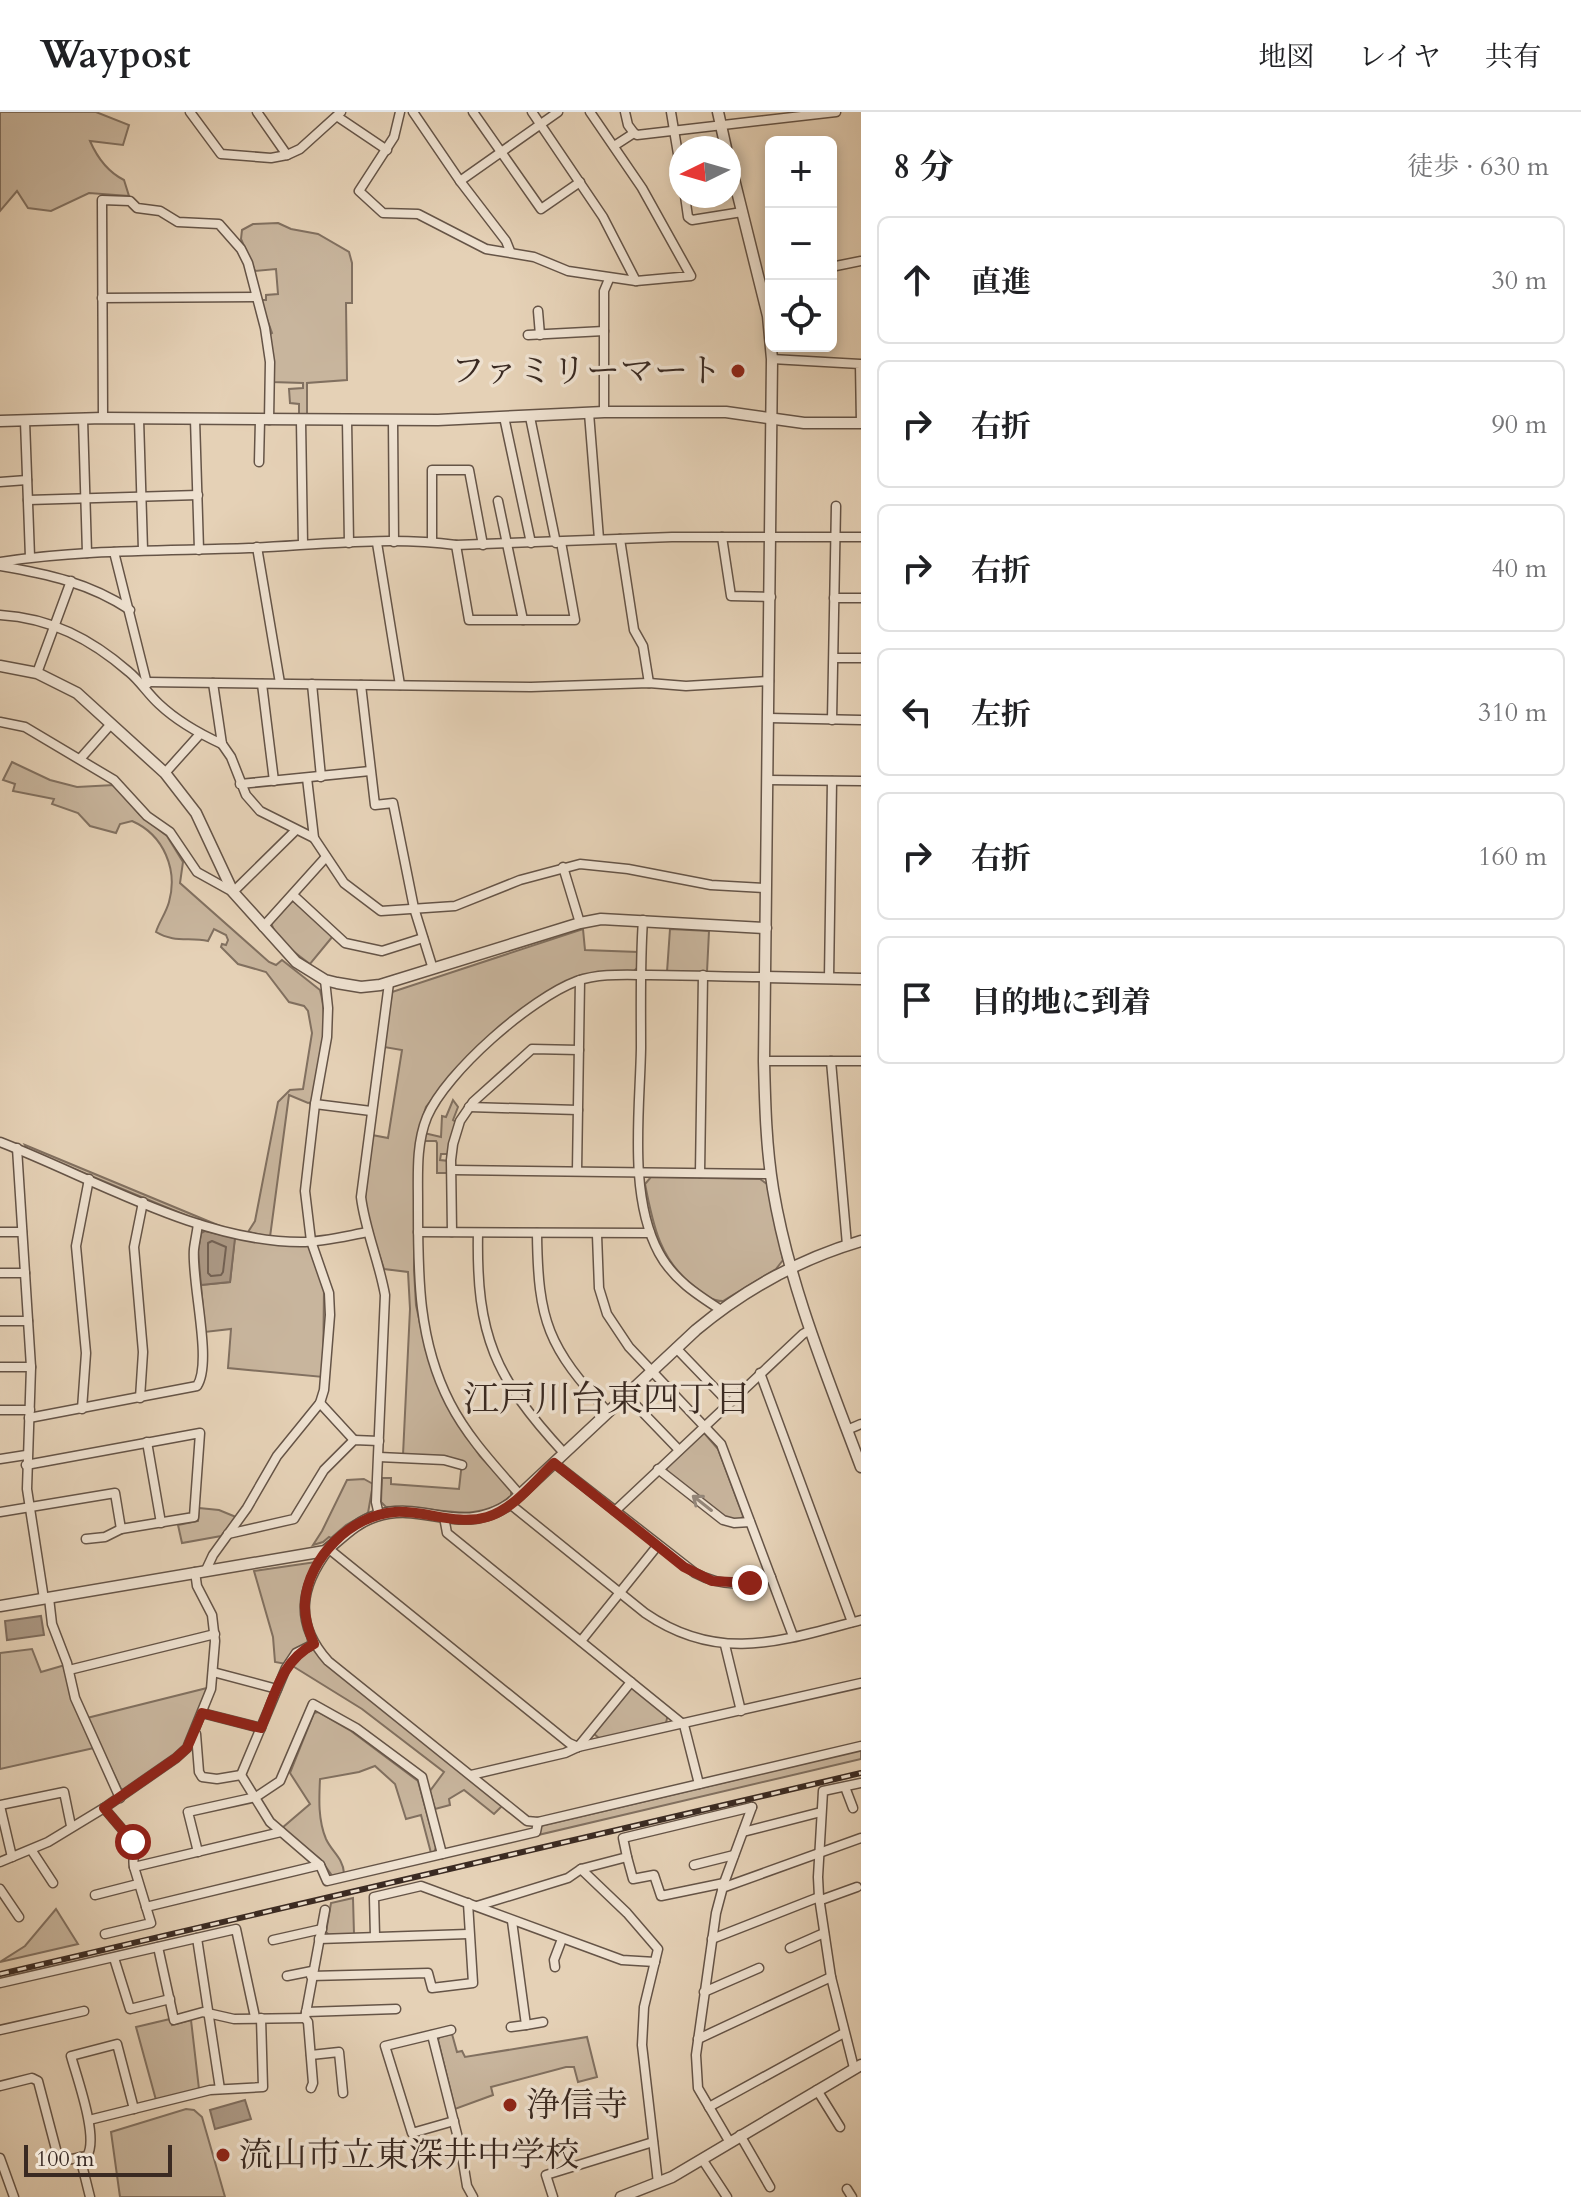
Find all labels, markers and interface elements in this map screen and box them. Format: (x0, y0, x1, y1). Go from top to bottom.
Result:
text: Waypost (40, 29, 191, 81)
text: 地図 (1258, 38, 1314, 76)
text: レイヤ (1358, 38, 1441, 76)
text: 共有 (1485, 38, 1541, 76)
north arrow (669, 136, 741, 208)
map controls (765, 136, 837, 352)
button: + (765, 136, 837, 208)
text: 8 分 (893, 144, 954, 190)
text: 徒歩 · 630 m (1408, 149, 1549, 184)
button: − (765, 208, 837, 280)
icon: ahead (895, 258, 939, 302)
text: 直進 (971, 262, 1031, 303)
text: 30 m (1491, 263, 1547, 298)
button: locate (765, 280, 837, 352)
place label: ファミリーマート (451, 348, 722, 394)
marker: ファミリーマート (729, 362, 747, 380)
icon: right (895, 402, 939, 446)
text: 右折 (971, 406, 1031, 447)
text: 90 m (1491, 407, 1547, 442)
icon: right (895, 546, 939, 590)
text: 右折 (971, 550, 1031, 591)
text: 40 m (1491, 551, 1547, 586)
icon: left (895, 690, 939, 734)
text: 左折 (971, 694, 1031, 735)
text: 310 m (1478, 695, 1547, 730)
icon: right (895, 834, 939, 878)
text: 右折 (971, 838, 1031, 879)
text: 160 m (1478, 839, 1547, 874)
icon: arrive (895, 978, 939, 1022)
text: 目的地に到着 (971, 982, 1151, 1023)
district label: 江戸川台東四丁目 (463, 1375, 751, 1424)
one-way arrow (692, 1494, 713, 1512)
route end (732, 1565, 768, 1601)
route start (115, 1824, 151, 1860)
place label: 浄信寺 (526, 2082, 628, 2128)
marker: 浄信寺 (501, 2096, 519, 2114)
place label: 流山市立東深井中学校 (239, 2132, 579, 2178)
scale bar (24, 2141, 172, 2177)
text: 100 m (36, 2144, 94, 2174)
marker: 流山市立東深井中学校 (214, 2146, 232, 2164)

